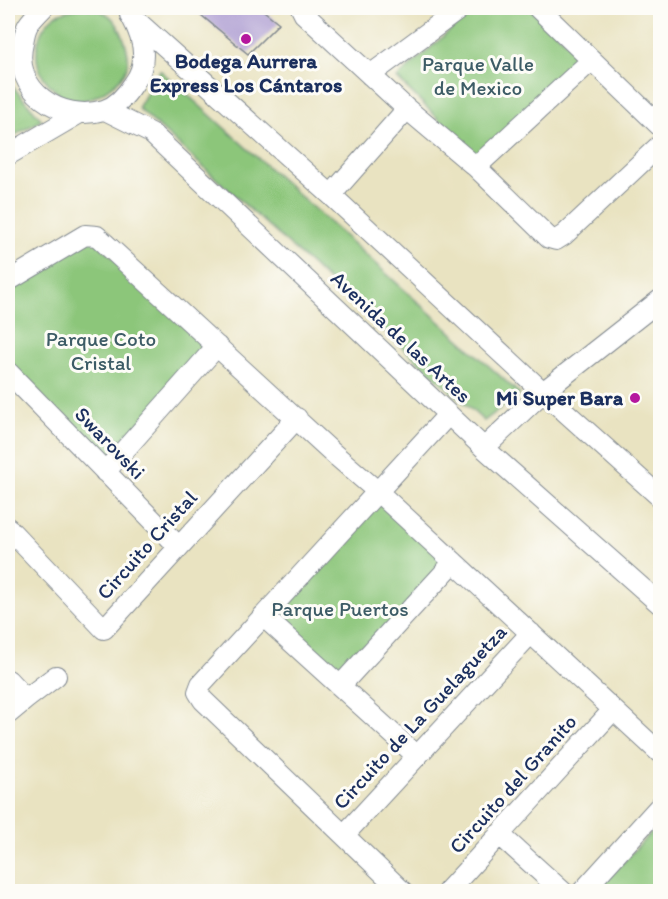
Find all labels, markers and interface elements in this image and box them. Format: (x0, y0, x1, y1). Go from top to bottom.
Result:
marker: Bodega Aurrera Express Los Cántaros (239, 32, 253, 46)
place label: Bodega Aurrera Express Los Cántaros (150, 48, 342, 98)
park label: Parque Valle de Mexico (422, 51, 534, 100)
street label: Avenida de las Artes (326, 265, 477, 408)
park label: Parque Coto Cristal (46, 326, 156, 375)
place label: Mi Super Bara (496, 385, 624, 411)
marker: Mi Super Bara (628, 391, 642, 405)
street label: Swarovski (70, 401, 151, 484)
street label: Circuito Cristal (91, 485, 202, 604)
park label: Parque Puertos (271, 596, 409, 621)
street label: Circuito de La Guelaguetza (328, 619, 512, 814)
street label: Circuito del Granito (444, 709, 582, 858)

